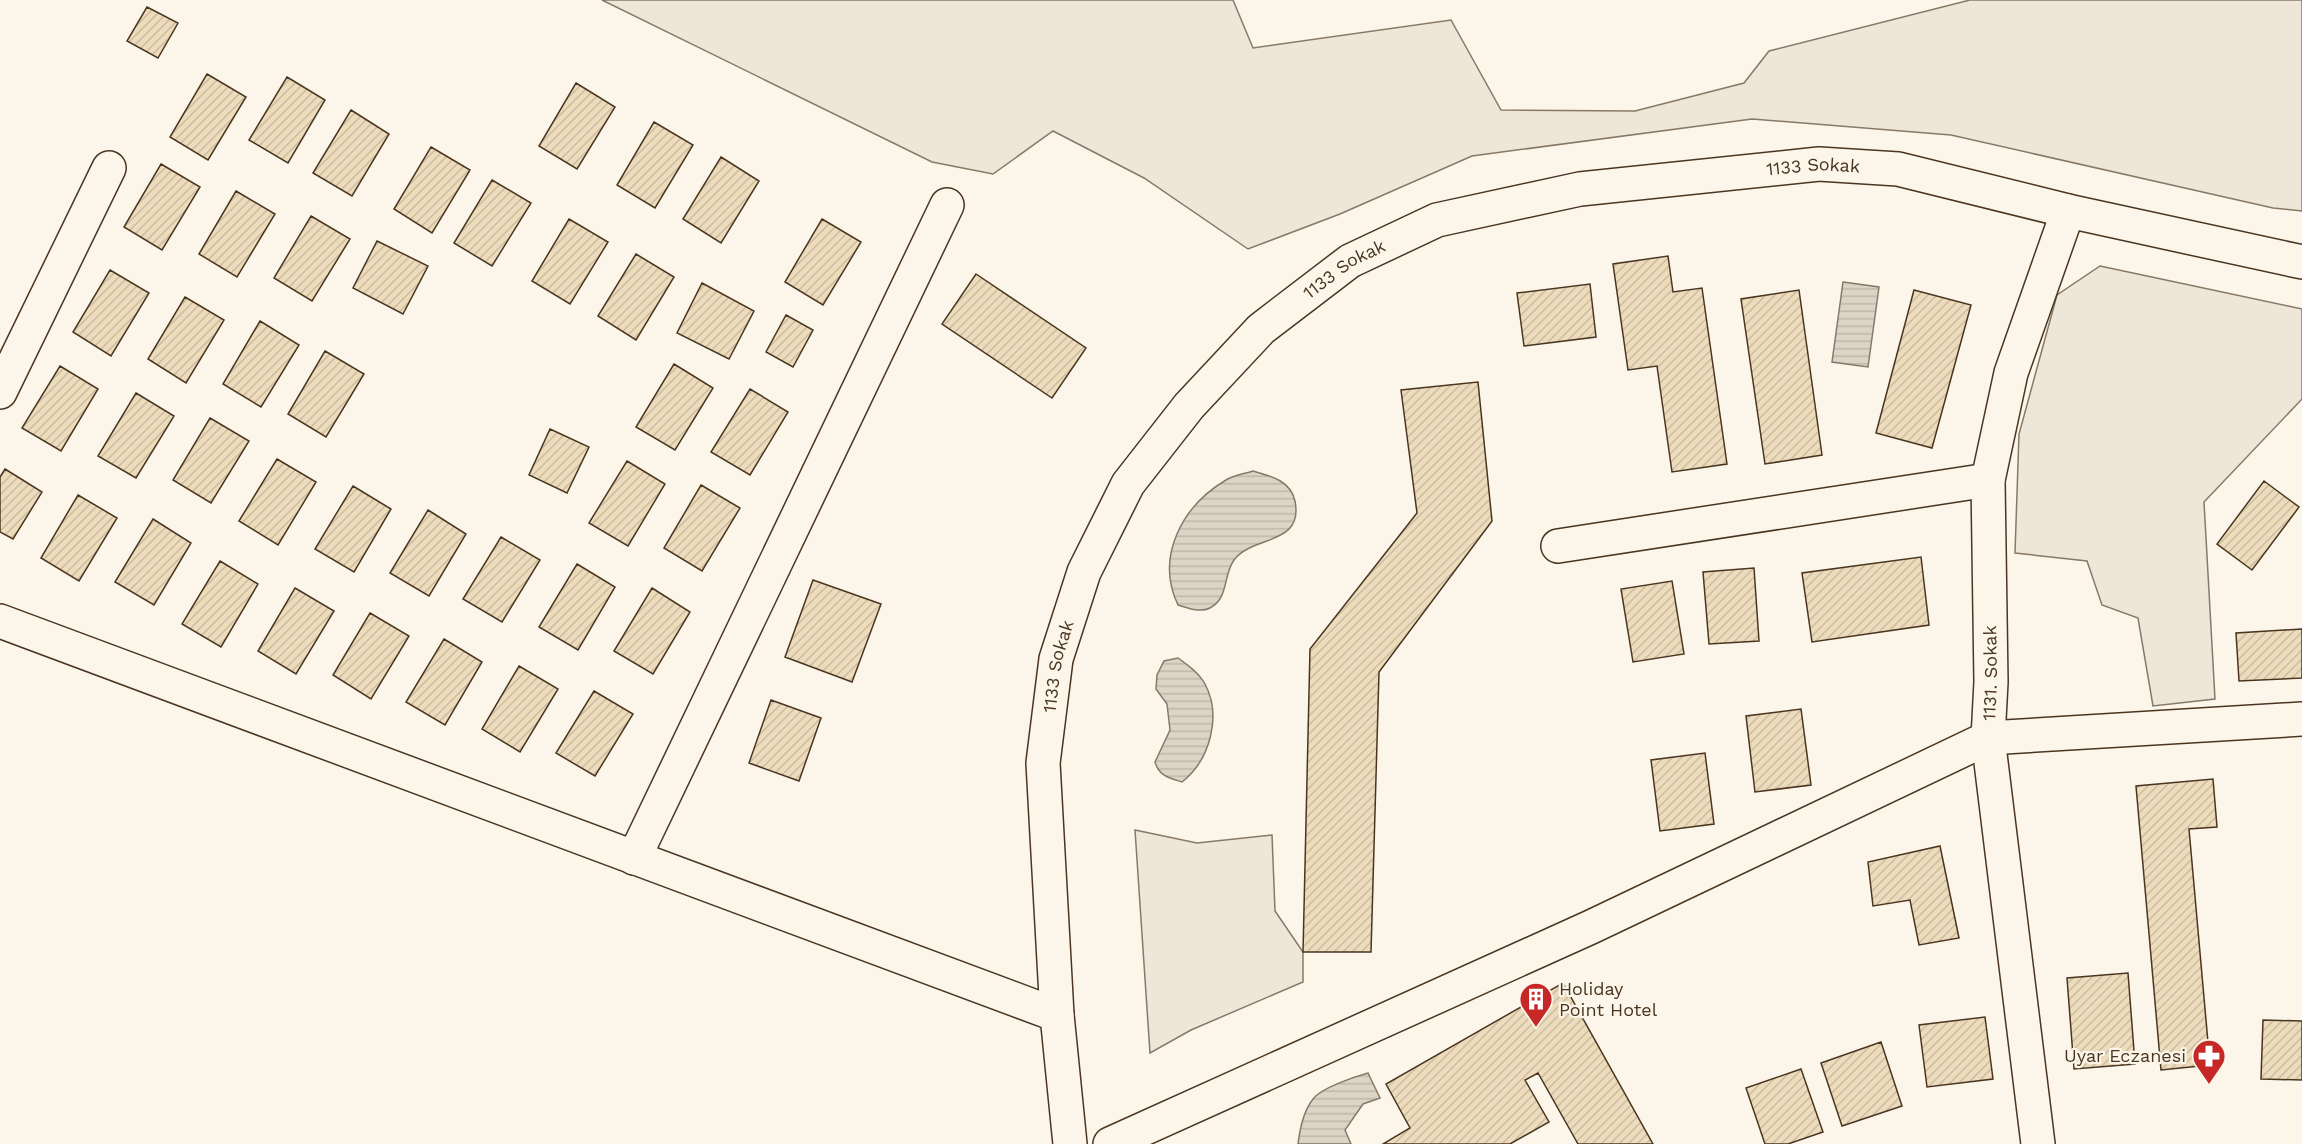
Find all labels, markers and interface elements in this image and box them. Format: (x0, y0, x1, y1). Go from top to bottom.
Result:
street label: 1133 Sokak (1765, 153, 1861, 179)
street label: 1133 Sokak (1299, 235, 1389, 303)
street label: 1133 Sokak (1038, 617, 1078, 714)
street label: 1131. Sokak (1978, 625, 2001, 721)
place label: Holiday Point Hotel (1559, 978, 1658, 1020)
building icon: Holiday Point Hotel (1518, 981, 1554, 1028)
pharmacy icon: Uyar Eczanesi (2191, 1038, 2227, 1085)
place label: Uyar Eczanesi (2064, 1045, 2186, 1066)

